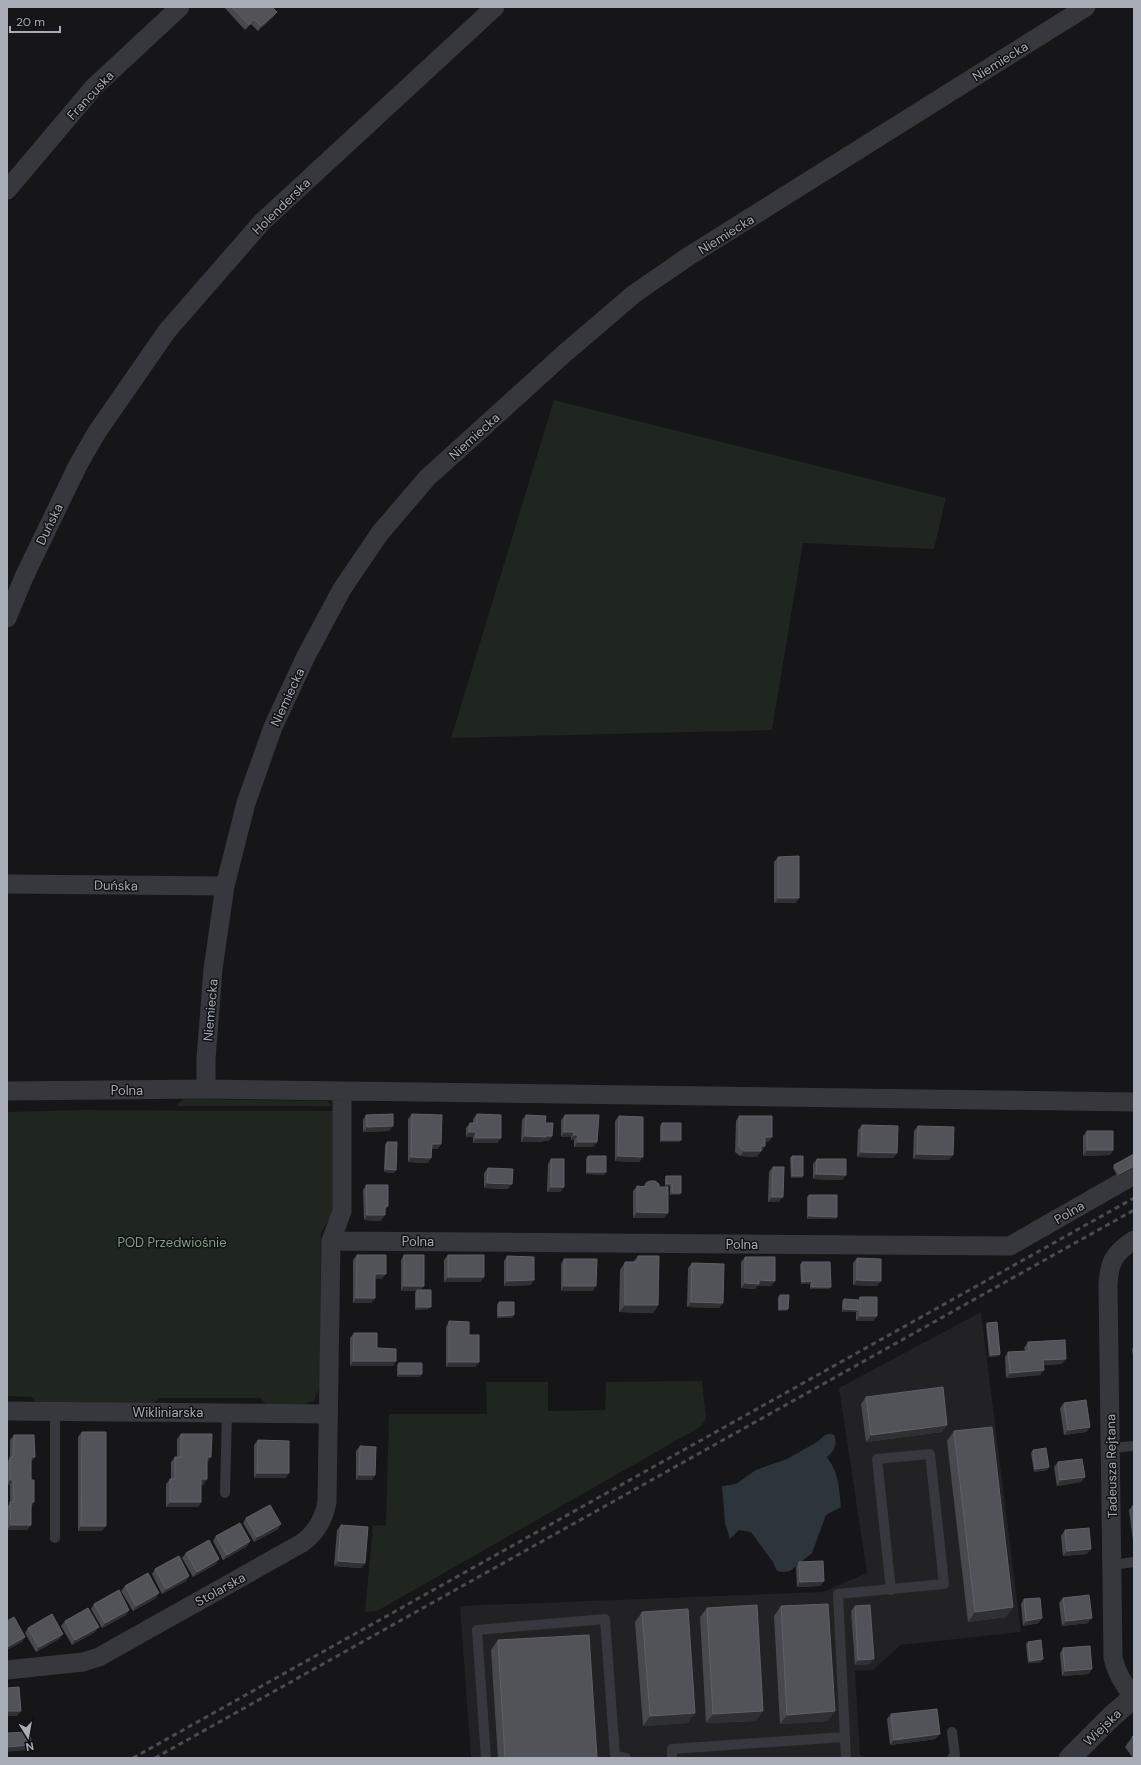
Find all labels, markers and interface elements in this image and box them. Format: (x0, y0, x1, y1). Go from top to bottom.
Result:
scale bar (10, 8, 60, 34)
text: 20 m (16, 14, 45, 30)
street label: Niemiecka (969, 38, 1031, 85)
street label: Francuska (63, 67, 117, 124)
street label: Holenderska (249, 174, 314, 238)
street label: Niemiecka (695, 211, 757, 258)
street label: Niemiecka (445, 409, 503, 464)
street label: Duńska (32, 501, 67, 548)
street label: Niemiecka (267, 665, 308, 729)
street label: Duńska (94, 877, 138, 894)
street label: Niemiecka (199, 978, 222, 1042)
street label: Polna (111, 1082, 143, 1099)
street label: Polna (1051, 1197, 1087, 1228)
street label: Polna (402, 1233, 434, 1250)
park label: POD Przedwiośnie (117, 1234, 227, 1251)
street label: Polna (726, 1236, 758, 1253)
street label: Wikliniarska (133, 1404, 203, 1421)
street label: Tadeusza Rejtana (1102, 1414, 1121, 1518)
street label: Stolarska (192, 1569, 248, 1610)
street label: Wiejska (1080, 1705, 1125, 1750)
north arrow (8, 1717, 48, 1757)
text: N (25, 1739, 35, 1754)

